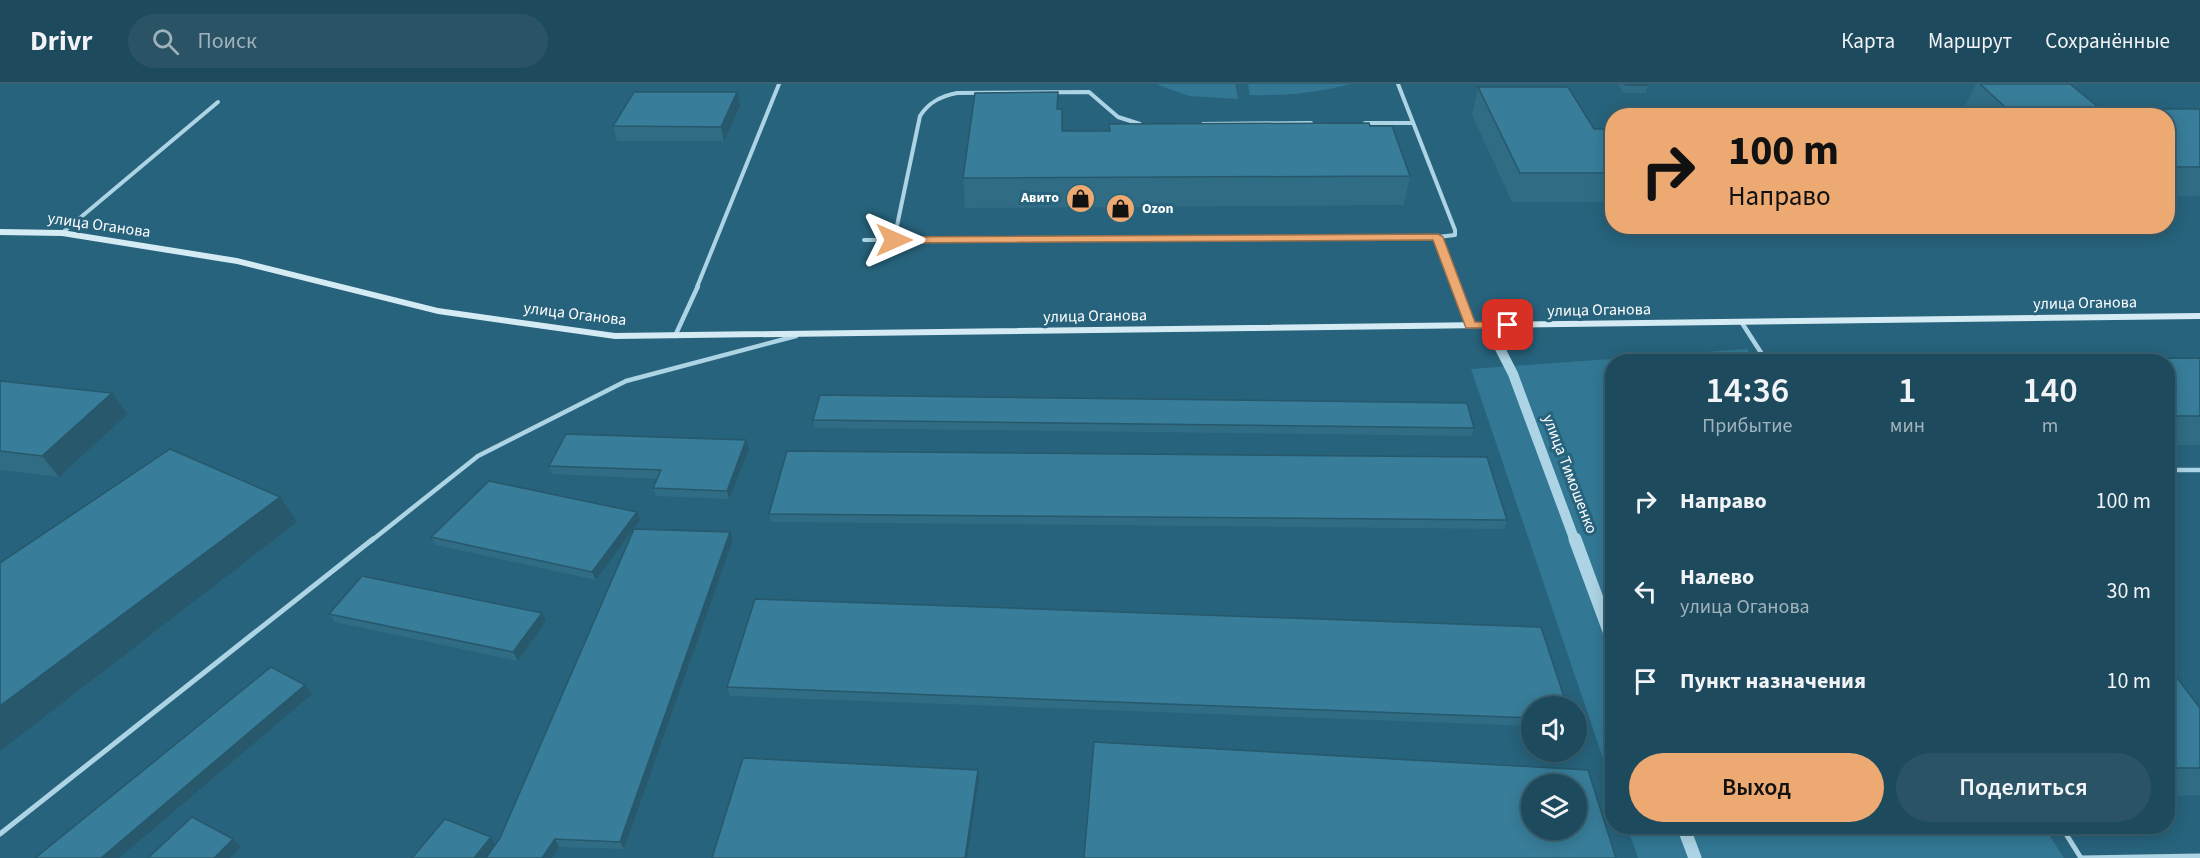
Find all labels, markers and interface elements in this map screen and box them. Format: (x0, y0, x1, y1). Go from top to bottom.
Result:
search box (128, 14, 548, 68)
text: Drivr (30, 21, 92, 61)
icon: search (149, 25, 182, 58)
text: Поиск (197, 25, 257, 57)
text: Карта (1841, 26, 1895, 56)
text: Маршрут (1928, 26, 2012, 56)
text: Сохранённые (2045, 26, 2170, 56)
text: 100 m (1728, 121, 1839, 181)
icon: right (1629, 132, 1707, 210)
text: Направо (1728, 177, 1831, 216)
shop icon: Авито (1064, 182, 1096, 214)
place label: Авито (1020, 188, 1059, 208)
shop icon: Ozon (1105, 193, 1137, 225)
place label: Ozon (1142, 199, 1173, 219)
street label: улица Оганова (46, 207, 152, 243)
position arrow (862, 208, 926, 272)
street label: улица Оганова (2033, 291, 2137, 315)
street label: улица Оганова (522, 297, 628, 331)
street label: улица Оганова (1547, 298, 1651, 322)
pin (1482, 299, 1533, 350)
street label: улица Оганова (1043, 304, 1147, 328)
icon: arrive (1491, 308, 1524, 341)
text: 14:36 (1705, 365, 1789, 416)
text: 1 (1898, 365, 1917, 416)
text: 140 (2022, 365, 2078, 416)
street label: улица Тимошенко (1537, 411, 1603, 537)
text: Прибытие (1702, 412, 1792, 440)
text: мин (1890, 412, 1925, 440)
text: m (2042, 412, 2058, 440)
icon: right (1629, 485, 1662, 518)
text: Направо (1680, 485, 1767, 517)
text: 100 m (2096, 485, 2151, 517)
text: Налево (1680, 561, 1754, 593)
icon: left (1629, 575, 1662, 608)
text: 30 m (2106, 575, 2151, 607)
text: улица Оганова (1680, 593, 1810, 621)
icon: arrive (1629, 665, 1662, 698)
text: Пункт назначения (1680, 665, 1866, 697)
text: 10 m (2106, 665, 2151, 697)
map controls (1521, 696, 1587, 840)
button: sound (1521, 696, 1587, 762)
button: Выход (1629, 753, 1884, 822)
button: Поделиться (1896, 753, 2151, 822)
button: layers (1521, 774, 1587, 840)

